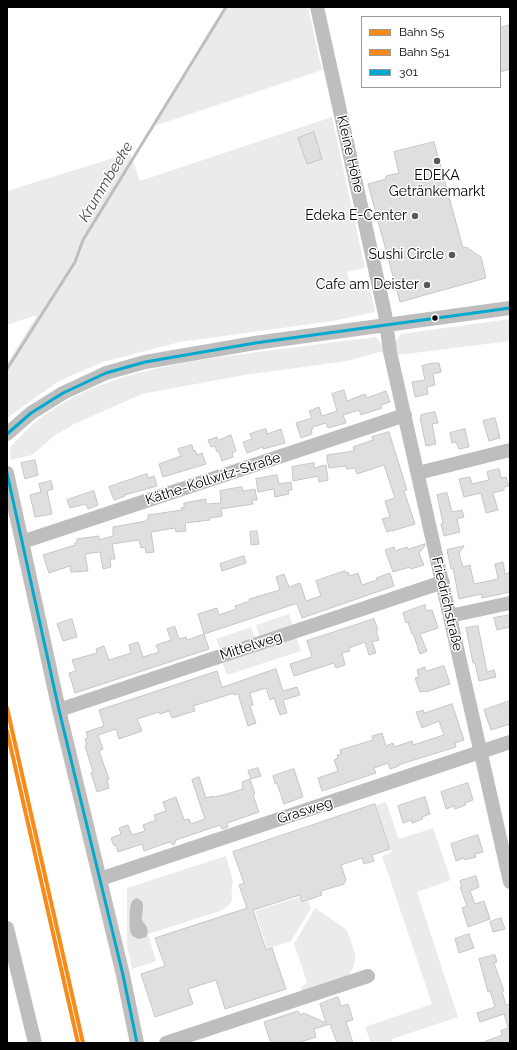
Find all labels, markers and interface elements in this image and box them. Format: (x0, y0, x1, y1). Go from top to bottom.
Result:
legend (361, 16, 501, 88)
text: Bahn S5 (399, 25, 444, 39)
text: Bahn S51 (399, 45, 450, 59)
text: 301 (399, 65, 418, 79)
street label: Kleine Höhe (333, 114, 367, 194)
water label: Krummbeeke (75, 139, 137, 225)
marker: EDEKA Getränkemarkt (432, 156, 442, 166)
place label: EDEKA Getränkemarkt (389, 168, 485, 200)
place label: Edeka E-Center (305, 208, 407, 224)
marker: Edeka E-Center (410, 211, 420, 221)
place label: Sushi Circle (369, 247, 444, 263)
marker: Sushi Circle (447, 250, 457, 260)
place label: Cafe am Deister (316, 277, 419, 293)
marker: Cafe am Deister (422, 280, 432, 290)
unlabelled marker (430, 313, 440, 323)
street label: Käthe-Kollwitz-Straße (143, 449, 283, 509)
street label: Friedrichstraße (428, 555, 466, 653)
street label: Mittelweg (218, 628, 284, 664)
street label: Grasweg (275, 794, 335, 828)

